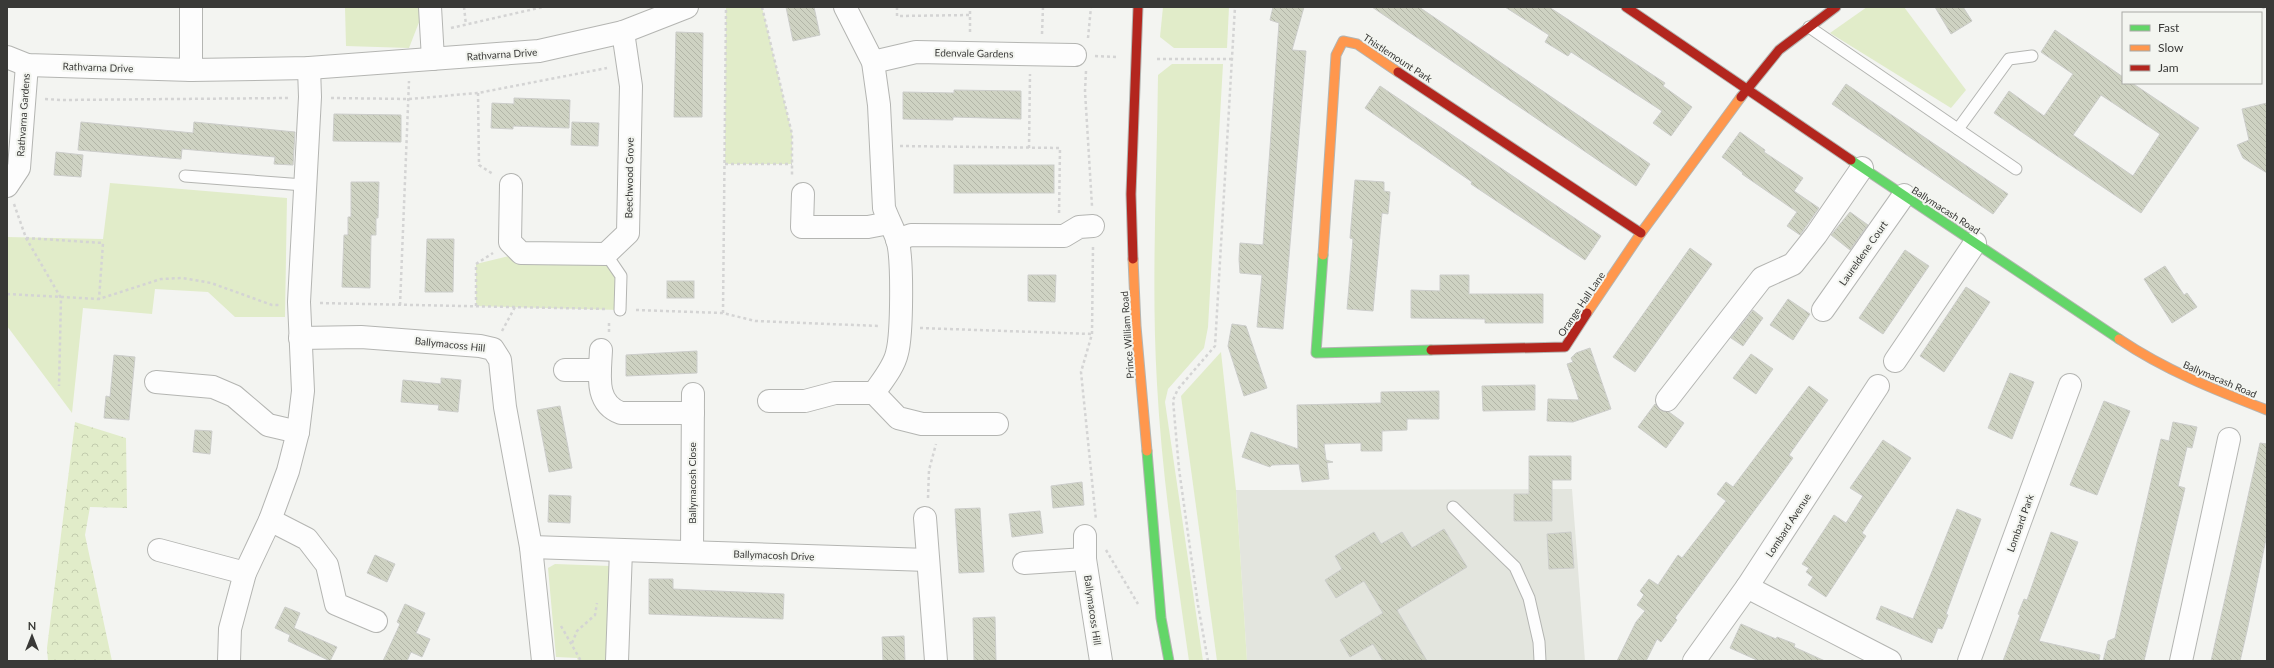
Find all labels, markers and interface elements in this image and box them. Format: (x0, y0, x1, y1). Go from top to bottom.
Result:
legend (2122, 12, 2262, 84)
text: Fast (2158, 20, 2180, 35)
street label: Thistlemount Park (1361, 31, 1436, 85)
text: Slow (2158, 40, 2184, 55)
street label: Rathvarna Drive (466, 46, 538, 62)
street label: Edenvale Gardens (935, 46, 1013, 60)
street label: Rathvarna Drive (62, 60, 134, 74)
text: Jam (2158, 60, 2179, 75)
street label: Rathvarna Gardens (14, 73, 32, 157)
street label: Beechwood Grove (622, 137, 636, 219)
street label: Ballymacash Road (1910, 184, 1982, 236)
street label: Laureldene Court (1836, 218, 1890, 288)
street label: Orange Hall Lane (1555, 269, 1607, 339)
street label: Prince William Road (1118, 291, 1136, 379)
street label: Ballymacoss Hill (414, 334, 486, 354)
street label: Ballymacash Road (2181, 358, 2259, 400)
street label: Ballymacosh Close (686, 442, 698, 524)
street label: Lombard Avenue (1763, 491, 1813, 559)
street label: Lombard Park (2004, 492, 2036, 553)
street label: Ballymacosh Drive (733, 548, 815, 562)
street label: Ballymacoss Hill (1082, 574, 1104, 646)
north arrow (12, 616, 52, 656)
text: N (28, 619, 36, 632)

